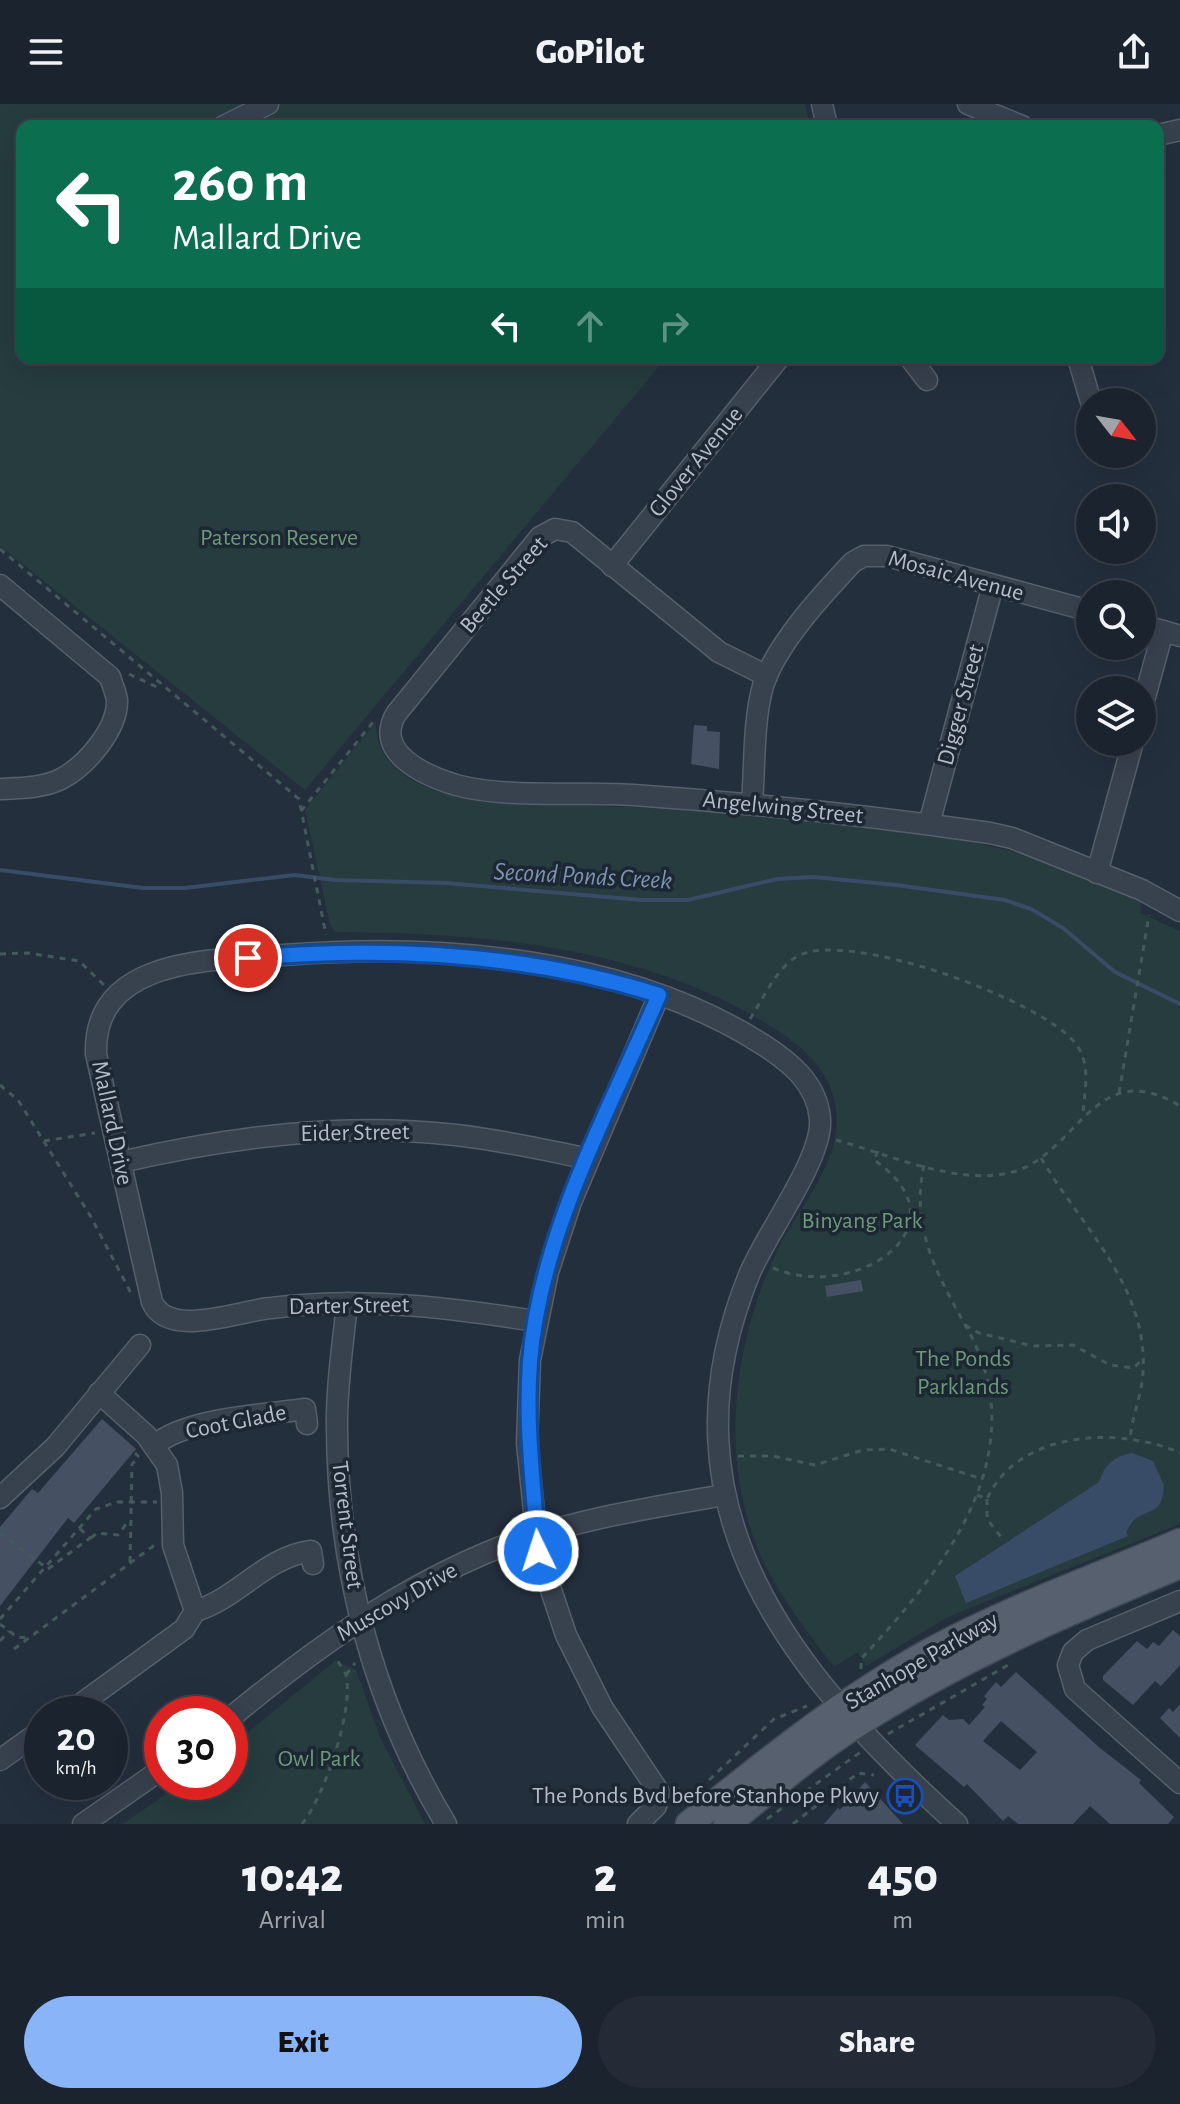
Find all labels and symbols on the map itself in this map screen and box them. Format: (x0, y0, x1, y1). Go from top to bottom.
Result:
north arrow (1076, 388, 1156, 468)
street label: Glover Avenue (644, 402, 748, 522)
park label: Paterson Reserve (200, 526, 358, 550)
street label: Beetle Street (456, 532, 553, 638)
street label: Mosaic Avenue (886, 546, 1026, 606)
street label: Digger Street (933, 642, 989, 768)
street label: Angelwing Street (702, 788, 865, 828)
water label: Second Ponds Creek (493, 858, 673, 894)
pin (214, 924, 282, 992)
street label: Mallard Drive (87, 1059, 137, 1187)
street label: Eider Street (300, 1120, 410, 1146)
park label: Binyang Park (802, 1209, 922, 1233)
street label: Darter Street (288, 1293, 410, 1319)
park label: The Ponds Parklands (915, 1347, 1011, 1399)
street label: Coot Glade (184, 1401, 288, 1443)
street label: Torrent Street (327, 1460, 367, 1591)
position arrow (496, 1509, 580, 1593)
street label: Muscovy Drive (333, 1558, 461, 1646)
street label: Stanhope Parkway (842, 1608, 1002, 1714)
speed limit sign: 30 (144, 1696, 248, 1800)
park label: Owl Park (278, 1747, 360, 1771)
bus stop icon: The Ponds Bvd before Stanhope Pkwy (886, 1777, 924, 1815)
place label: The Ponds Bvd before Stanhope Pkwy (532, 1784, 879, 1808)

